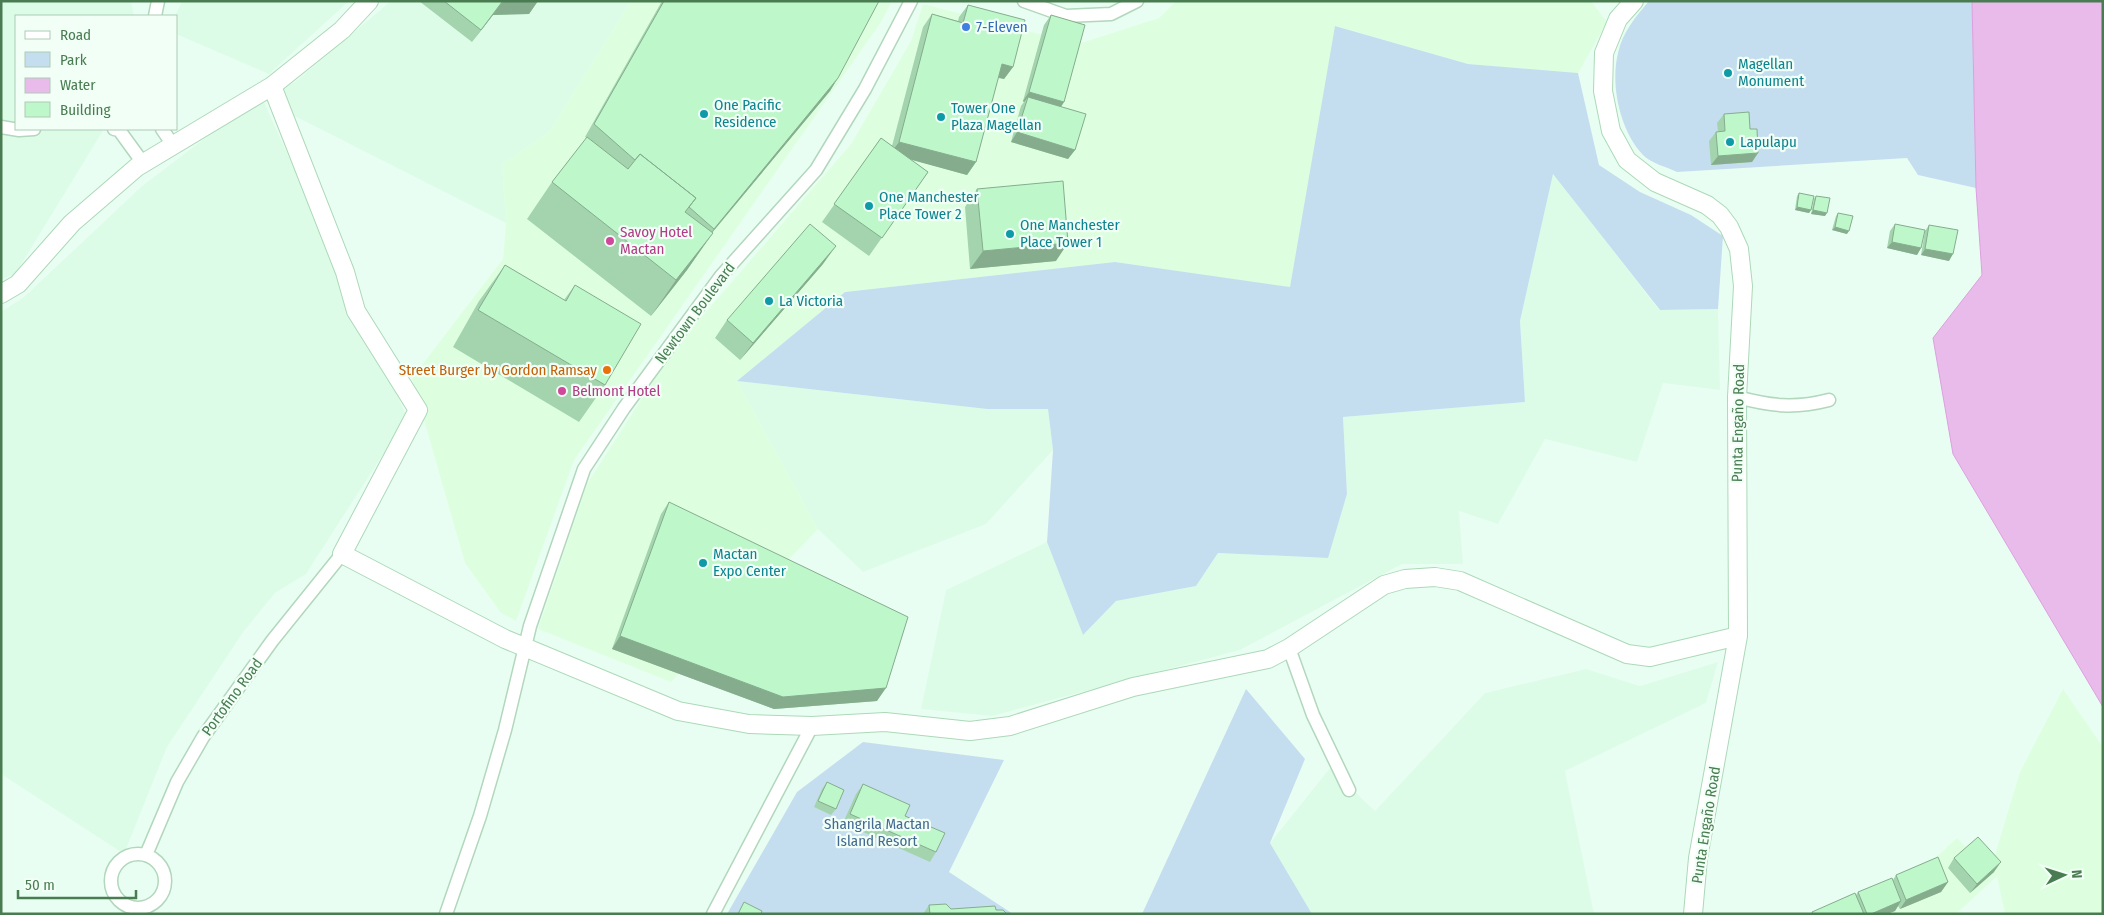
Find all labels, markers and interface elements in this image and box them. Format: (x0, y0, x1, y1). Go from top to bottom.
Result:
legend (15, 15, 178, 130)
place label: 7-Eleven (976, 18, 1028, 36)
marker: 7-Eleven (960, 21, 972, 33)
text: Road (60, 26, 91, 44)
text: Park (60, 51, 87, 69)
place label: Magellan Monument (1738, 55, 1804, 90)
marker: Magellan Monument (1722, 67, 1734, 79)
text: Water (60, 76, 96, 94)
place label: One Pacific Residence (714, 96, 782, 131)
place label: Tower One Plaza Magellan (951, 99, 1042, 134)
text: Building (60, 101, 111, 119)
marker: One Pacific Residence (698, 108, 710, 120)
marker: Tower One Plaza Magellan (935, 111, 947, 123)
place label: Lapulapu (1740, 133, 1797, 151)
marker: Lapulapu (1724, 136, 1736, 148)
place label: One Manchester Place Tower 2 (879, 188, 979, 223)
marker: One Manchester Place Tower 2 (863, 200, 875, 212)
place label: One Manchester Place Tower 1 (1020, 216, 1120, 251)
place label: Savoy Hotel Mactan (620, 223, 692, 258)
marker: One Manchester Place Tower 1 (1004, 228, 1016, 240)
marker: Savoy Hotel Mactan (604, 235, 616, 247)
street label: Newtown Boulevard (651, 259, 739, 367)
place label: La Victoria (779, 292, 843, 310)
marker: La Victoria (763, 295, 775, 307)
place label: Street Burger by Gordon Ramsay (399, 361, 597, 379)
marker: Street Burger by Gordon Ramsay (601, 364, 613, 376)
street label: Punta Engaño Road (1728, 364, 1748, 482)
place label: Belmont Hotel (572, 382, 660, 400)
marker: Belmont Hotel (556, 385, 568, 397)
place label: Mactan Expo Center (713, 545, 787, 580)
marker: Mactan Expo Center (697, 557, 709, 569)
street label: Portofino Road (198, 655, 266, 739)
street label: Punta Engaño Road (1688, 765, 1724, 885)
park label: Shangrila Mactan Island Resort (824, 815, 930, 850)
north arrow (2039, 850, 2089, 900)
scale bar (18, 868, 135, 900)
text: N (2068, 869, 2085, 879)
text: 50 m (25, 876, 55, 894)

